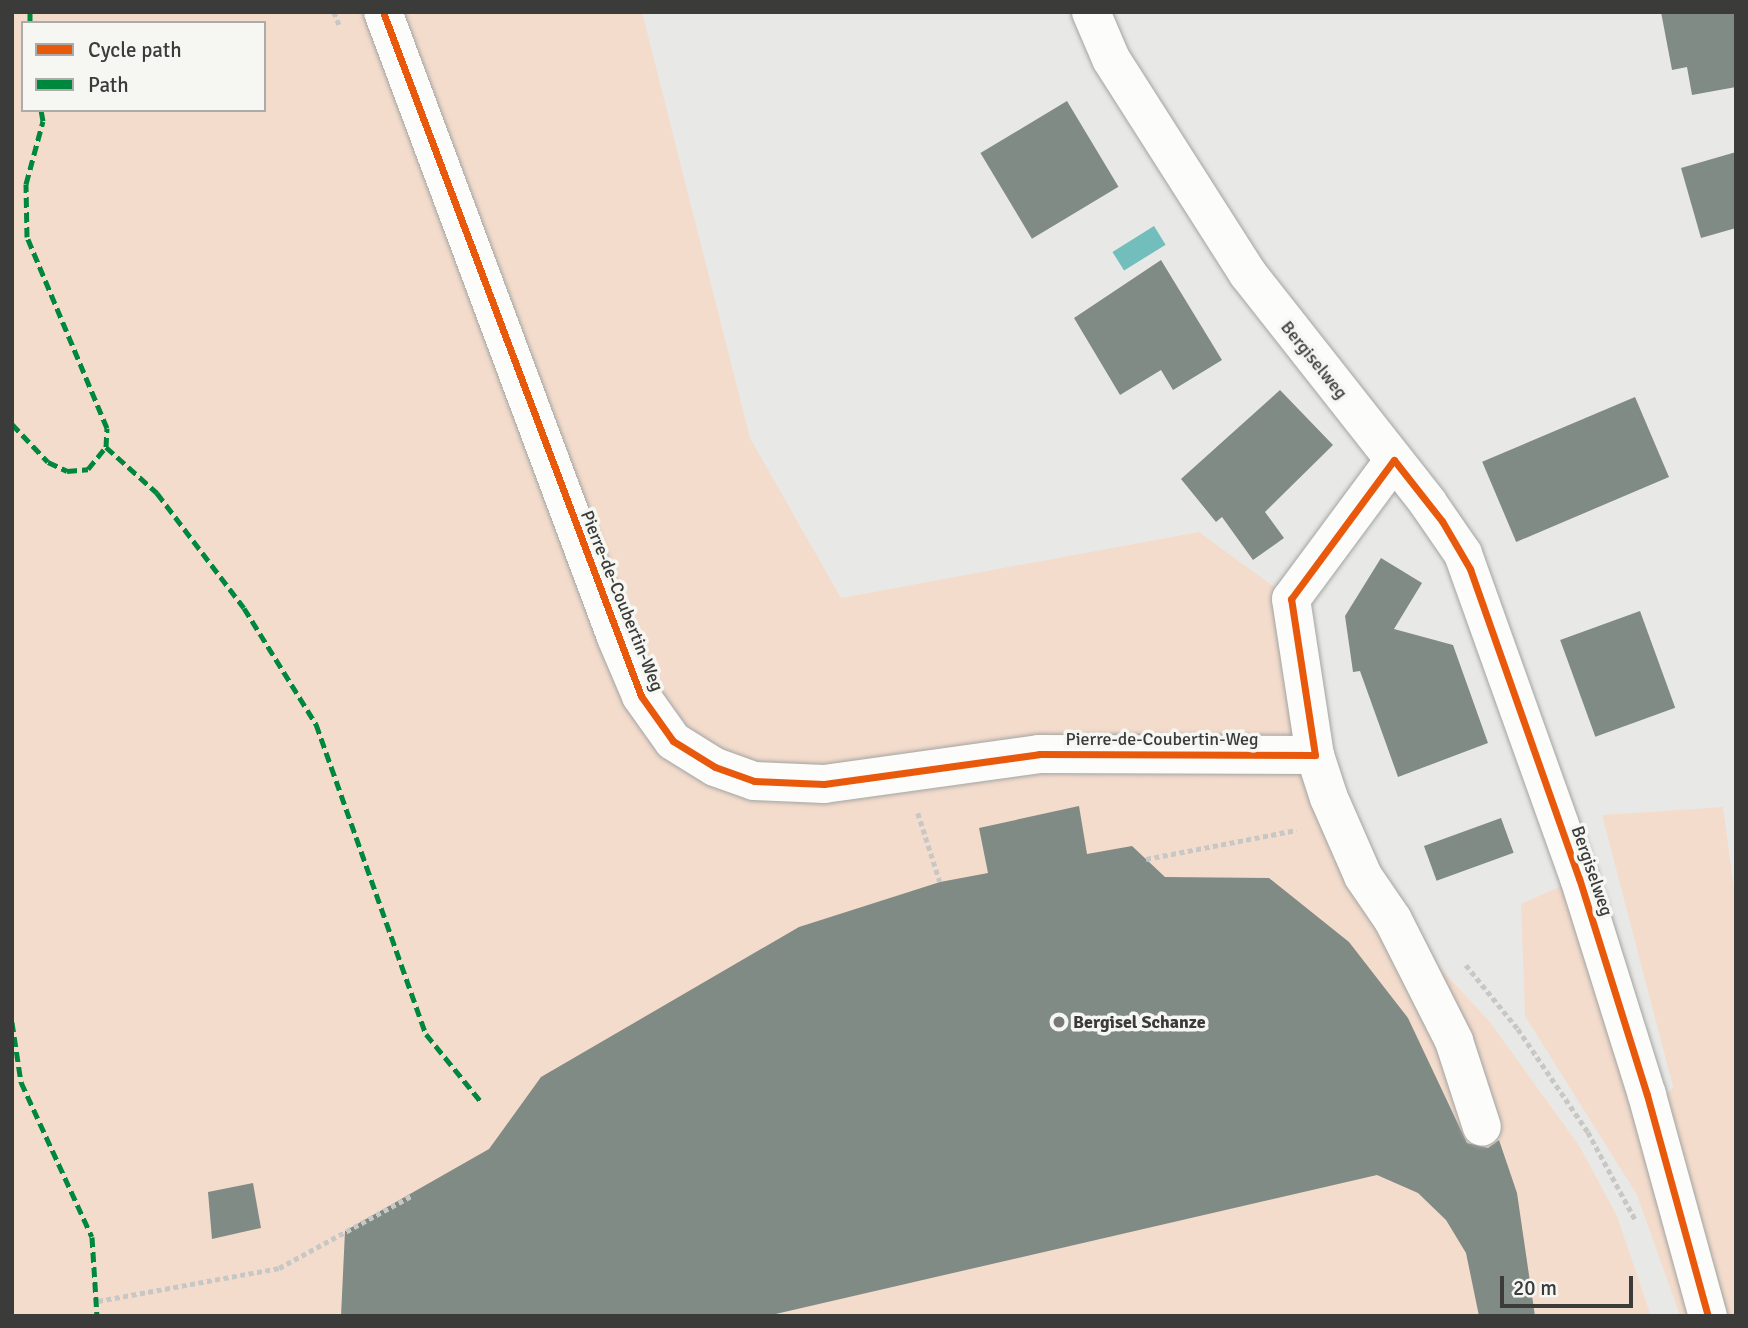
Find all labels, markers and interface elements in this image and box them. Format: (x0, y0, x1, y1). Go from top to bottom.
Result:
legend (21, 21, 266, 112)
text: Cycle path (88, 37, 182, 63)
text: Path (88, 72, 129, 98)
street label: Bergiselweg (1276, 317, 1352, 403)
street label: Pierre-de-Coubertin-Weg (576, 507, 668, 695)
street label: Pierre-de-Coubertin-Weg (1065, 728, 1259, 750)
street label: Bergiselweg (1566, 823, 1618, 919)
place label: Bergisel Schanze (1073, 1011, 1206, 1033)
marker: Bergisel Schanze (1051, 1014, 1067, 1030)
scale bar (1503, 1262, 1636, 1306)
text: 20 m (1513, 1275, 1557, 1301)

